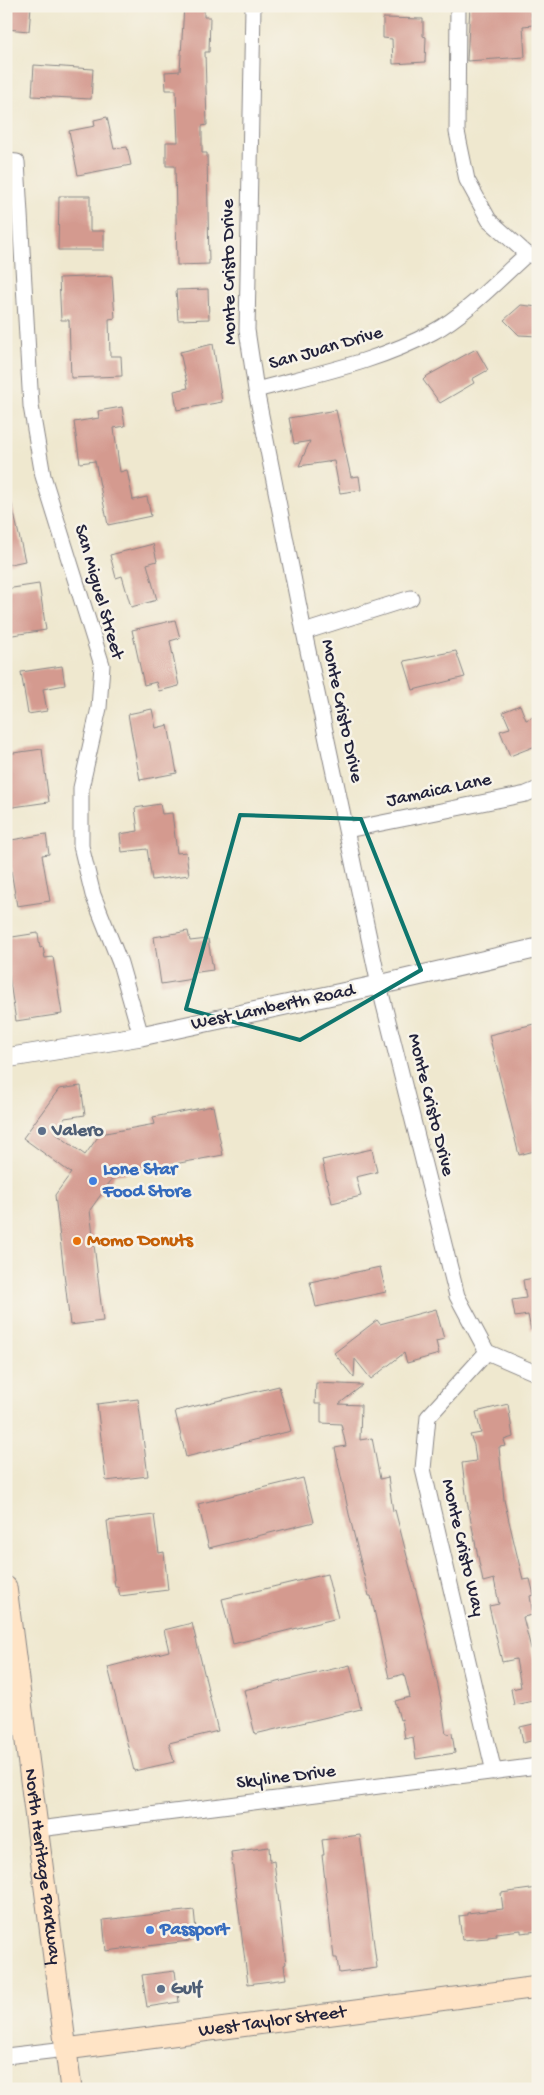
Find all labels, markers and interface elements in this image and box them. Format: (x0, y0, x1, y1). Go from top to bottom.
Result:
street label: Monte Cristo Drive (217, 199, 243, 345)
street label: San Juan Drive (266, 322, 386, 376)
street label: San Miguel Street (68, 522, 129, 664)
street label: Monte Cristo Drive (315, 637, 367, 785)
street label: Jamaica Lane (384, 769, 494, 813)
street label: West Lamberth Road (189, 979, 359, 1037)
street label: Monte Cristo Drive (401, 1031, 459, 1179)
place label: Valero (51, 1120, 104, 1143)
marker: Valero (36, 1125, 48, 1137)
place label: Lone Star Food Store (102, 1159, 192, 1204)
marker: Lone Star Food Store (87, 1175, 99, 1187)
place label: Momo Donuts (87, 1230, 194, 1253)
marker: Momo Donuts (71, 1235, 83, 1247)
street label: Monte Cristo Way (435, 1477, 489, 1620)
street label: Skyline Drive (235, 1760, 337, 1795)
street label: North Heritage Parkway (18, 1767, 66, 1967)
place label: Passport (159, 1919, 231, 1942)
marker: Passport (144, 1924, 156, 1936)
place label: Gulf (171, 1978, 204, 2001)
marker: Gulf (155, 1983, 167, 1995)
street label: West Taylor Street (197, 2001, 350, 2043)

